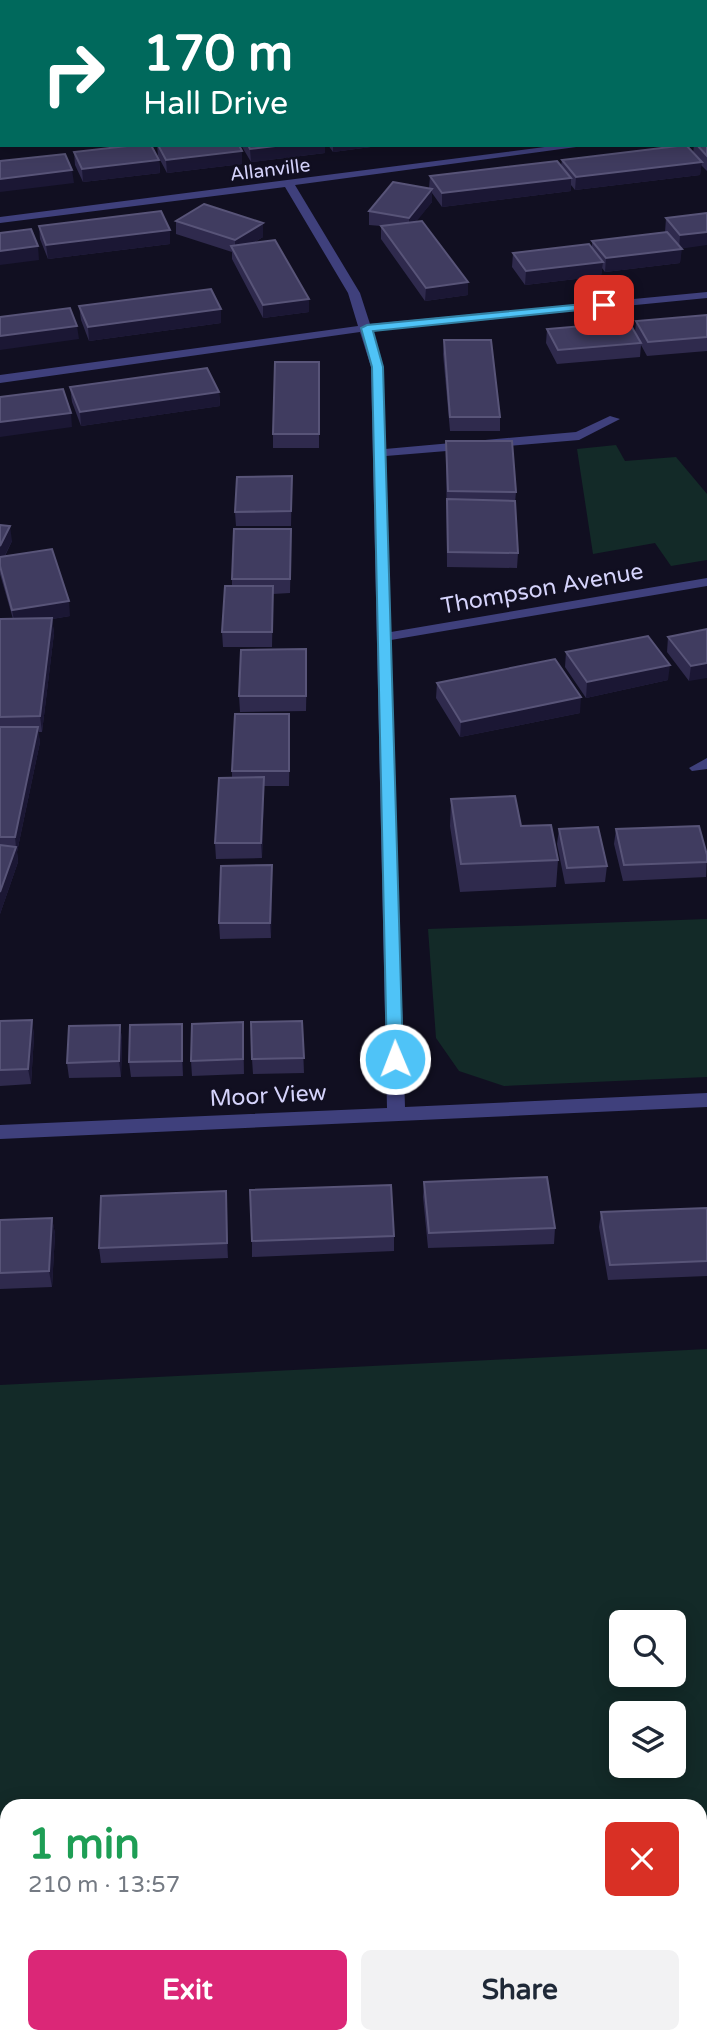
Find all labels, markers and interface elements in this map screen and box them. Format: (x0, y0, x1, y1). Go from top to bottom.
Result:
text: 170 m (143, 25, 293, 84)
icon: right (28, 28, 119, 119)
text: Hall Drive (143, 85, 288, 123)
street label: Allanville (229, 154, 311, 186)
pin (574, 275, 634, 335)
icon: arrive (585, 286, 623, 324)
street label: Thompson Avenue (439, 557, 645, 621)
position arrow (358, 1022, 432, 1096)
street label: Moor View (209, 1079, 327, 1113)
map controls (609, 1610, 686, 1778)
button: search (609, 1610, 686, 1687)
button: layers (609, 1701, 686, 1778)
text: 1 min (28, 1819, 140, 1870)
button: close (605, 1822, 679, 1896)
text: 210 m · 13:57 (28, 1871, 180, 1899)
button: Exit (28, 1950, 347, 2030)
button: Share (361, 1950, 679, 2030)

